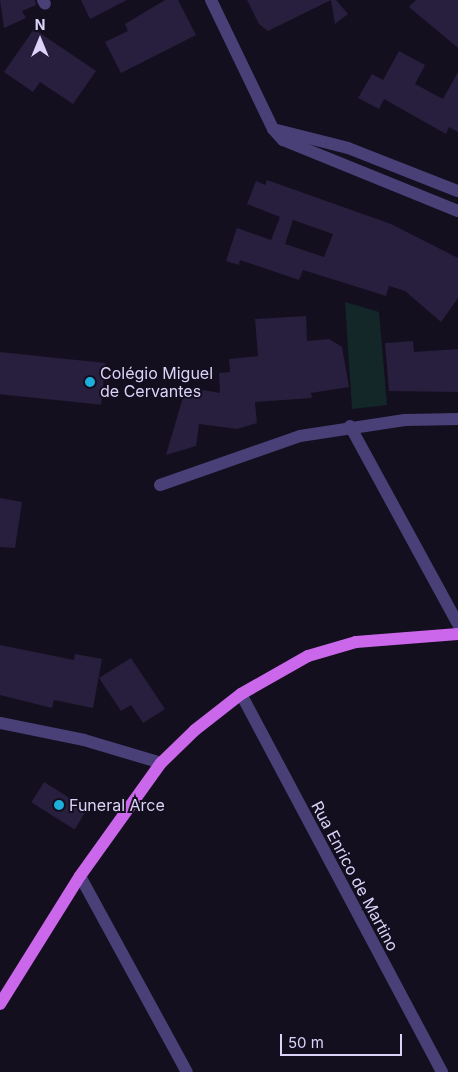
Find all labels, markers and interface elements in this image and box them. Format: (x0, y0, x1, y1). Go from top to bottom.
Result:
north arrow (15, 15, 65, 65)
text: N (35, 16, 45, 33)
place label: Colégio Miguel de Cervantes (100, 363, 213, 401)
marker: Colégio Miguel de Cervantes (84, 376, 96, 388)
place label: Funeral Arce (69, 795, 165, 815)
street label: Rua Enrico de Martino (307, 798, 403, 954)
marker: Funeral Arce (53, 799, 65, 811)
scale bar (283, 1024, 406, 1056)
text: 50 m (288, 1033, 324, 1052)

